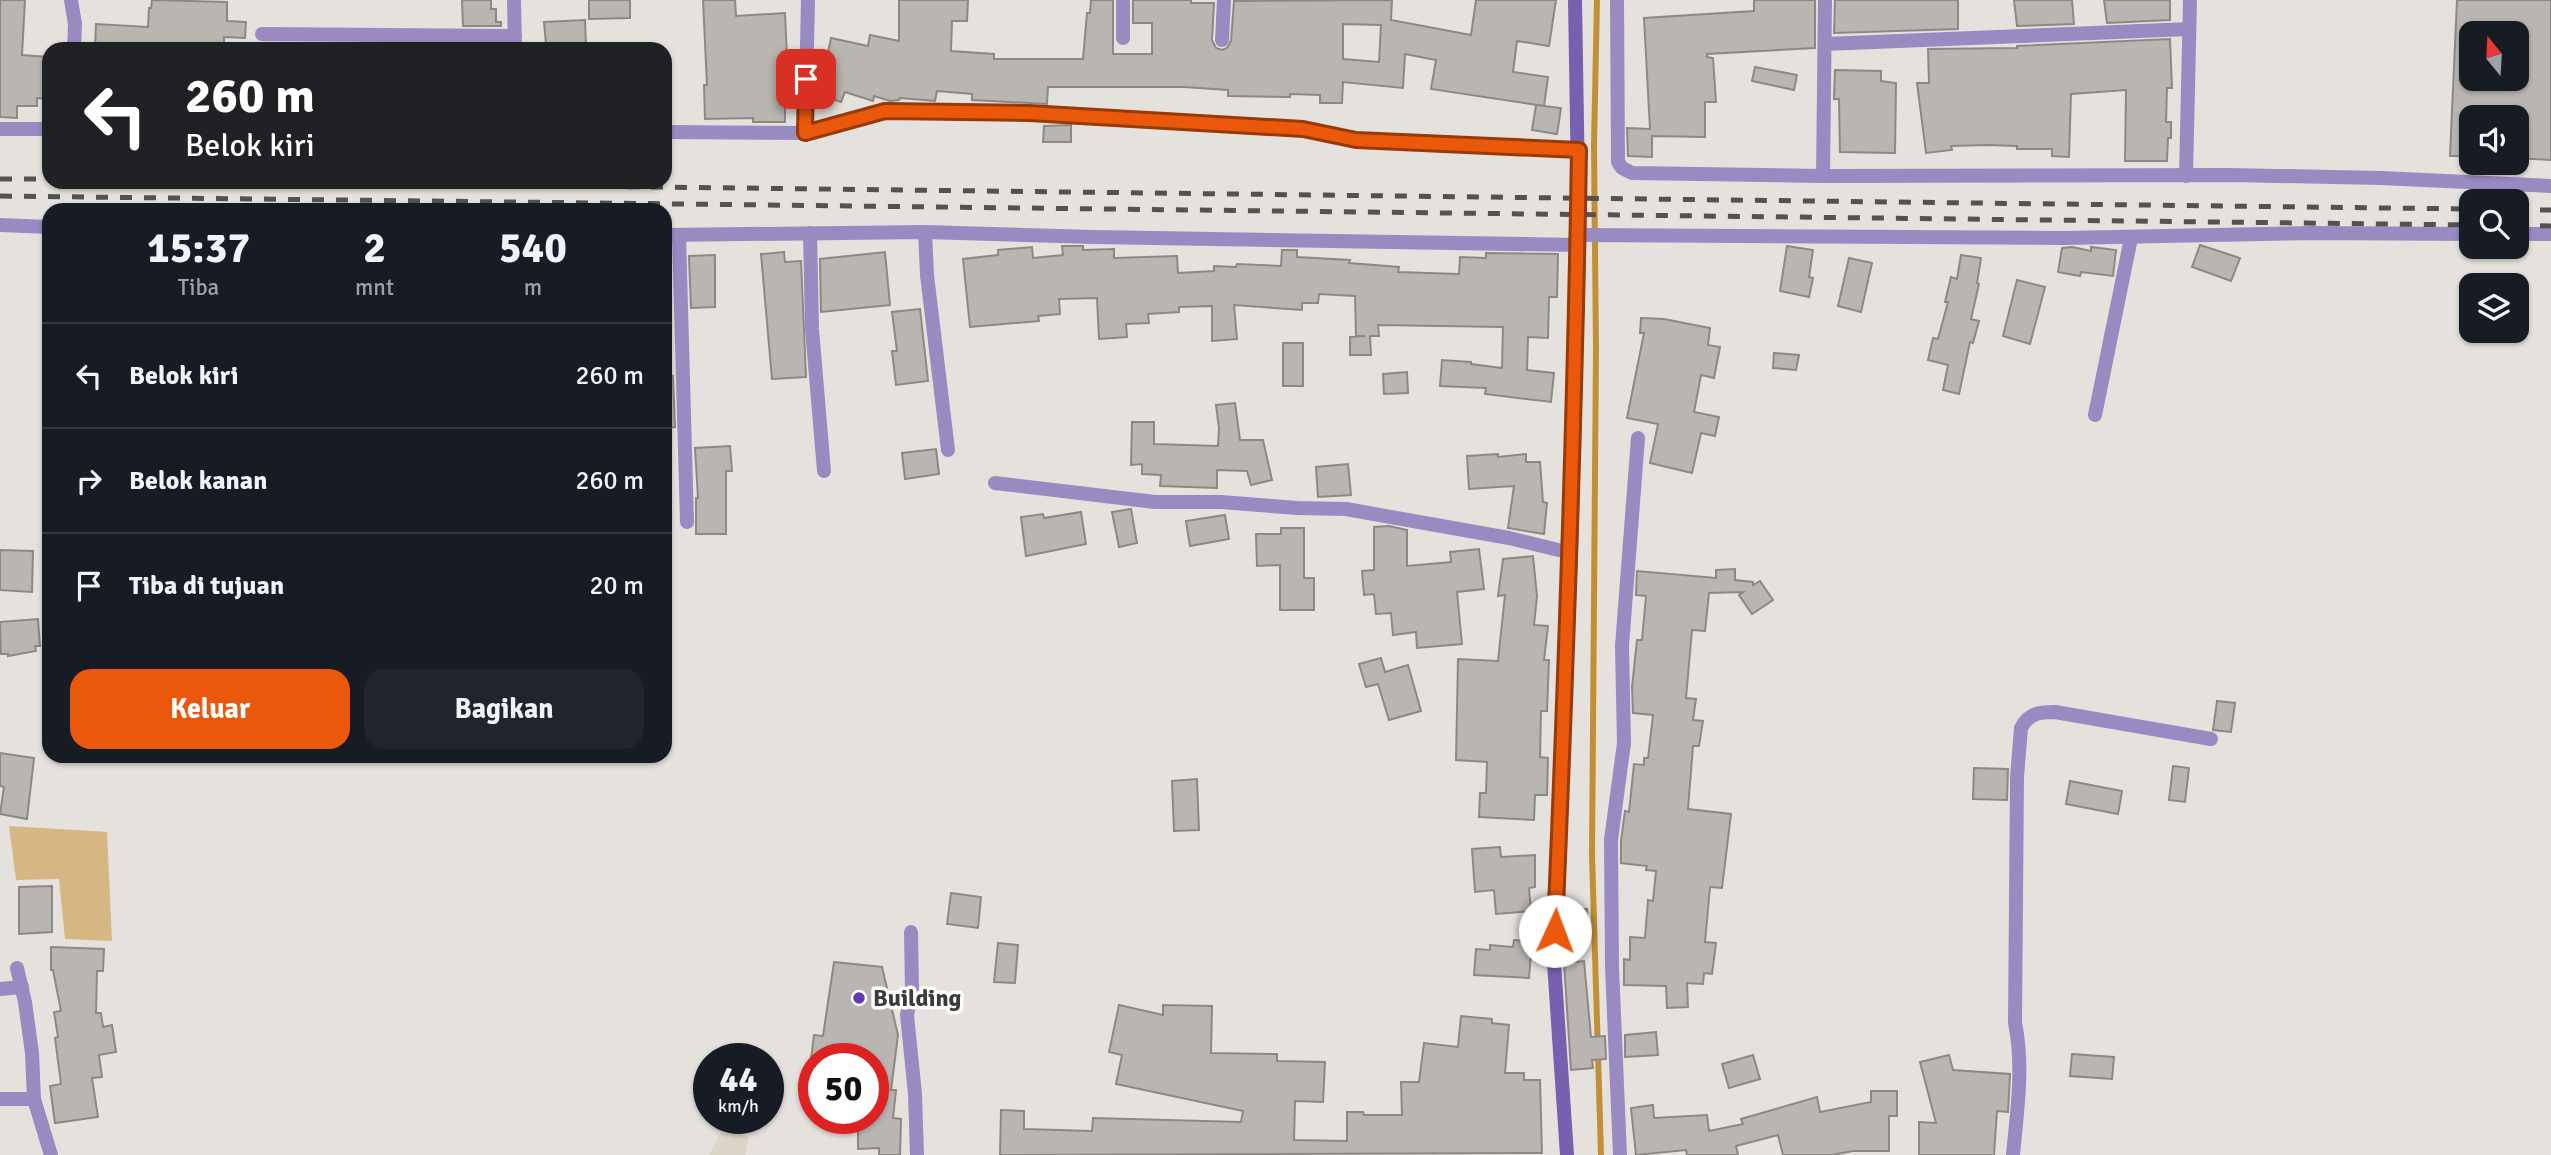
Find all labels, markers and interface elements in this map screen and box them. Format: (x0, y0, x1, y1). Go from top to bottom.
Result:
north arrow (2459, 21, 2529, 91)
map controls (2459, 21, 2529, 343)
pin (776, 49, 836, 109)
icon: arrive (787, 60, 825, 98)
text: 260 m (185, 66, 315, 126)
icon: left (70, 70, 161, 161)
button: sound (2459, 105, 2529, 175)
text: Belok kiri (185, 126, 315, 165)
button: search (2459, 189, 2529, 259)
text: 15:37 (147, 223, 250, 274)
text: 2 (363, 223, 386, 274)
text: 540 (499, 223, 567, 274)
text: Tiba (178, 273, 219, 302)
text: mnt (355, 273, 394, 302)
text: m (524, 273, 542, 302)
button: layers (2459, 273, 2529, 343)
icon: left (70, 357, 108, 395)
text: Belok kiri (129, 360, 238, 392)
text: 260 m (575, 360, 644, 392)
icon: right (70, 462, 108, 500)
text: Belok kanan (129, 465, 267, 497)
text: 260 m (575, 465, 644, 497)
icon: arrive (70, 567, 108, 605)
text: Tiba di tujuan (129, 570, 284, 602)
text: 20 m (589, 570, 644, 602)
button: Keluar (70, 669, 350, 749)
button: Bagikan (364, 669, 644, 749)
position arrow (1518, 894, 1592, 968)
place label: Building (873, 983, 962, 1013)
marker: Building (851, 990, 867, 1006)
speed limit sign: 50 (798, 1043, 889, 1134)
text: 44 (720, 1058, 757, 1101)
text: km/h (718, 1095, 759, 1117)

